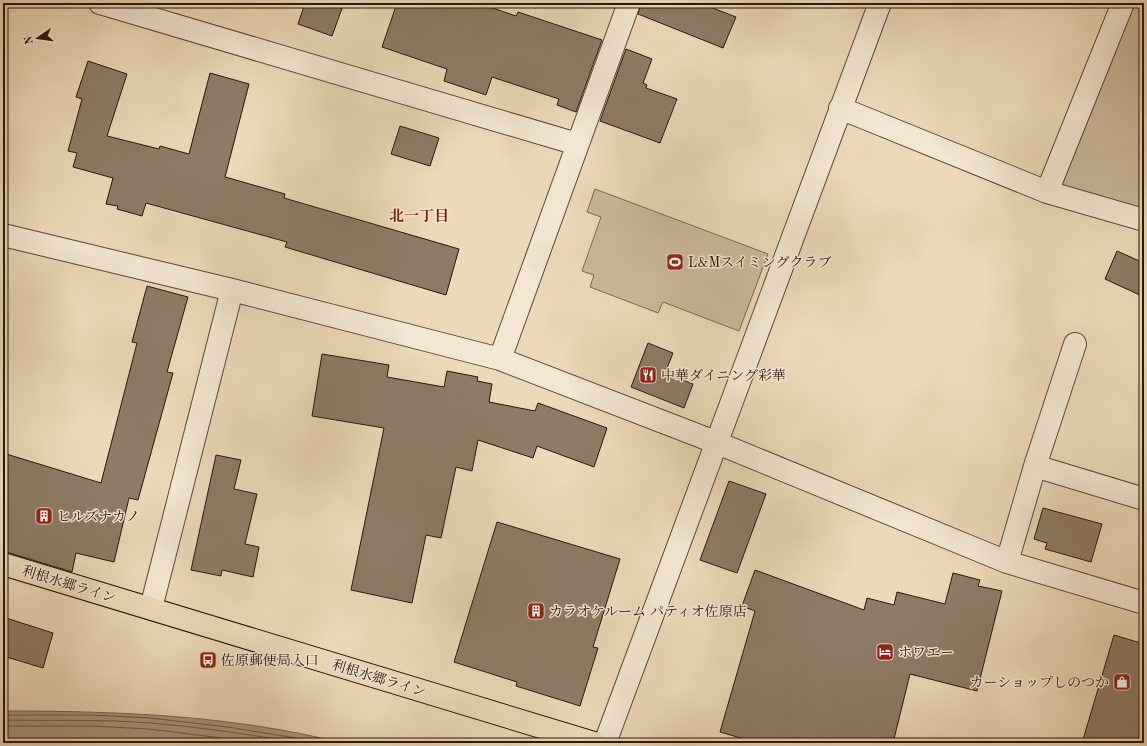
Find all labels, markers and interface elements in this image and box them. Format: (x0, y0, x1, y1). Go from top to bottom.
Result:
north arrow (18, 18, 58, 58)
text: N (23, 34, 36, 45)
district label: 北一丁目 (389, 208, 449, 225)
sports icon: L&Mスイミングクラブ (665, 252, 685, 272)
place label: L&Mスイミングクラブ (688, 255, 832, 270)
restaurant icon: 中華ダイニング彩華 (638, 365, 658, 385)
place label: 中華ダイニング彩華 (661, 368, 786, 383)
building icon: ヒルズナカノ (34, 506, 54, 526)
place label: ヒルズナカノ (57, 509, 140, 524)
street label: 利根水郷ライン (20, 563, 118, 606)
building icon: カラオケルーム パティオ佐原店 (526, 601, 546, 621)
place label: カラオケルーム パティオ佐原店 (549, 604, 747, 619)
hotel icon: ホワエー (875, 642, 895, 662)
place label: ホワエー (898, 646, 954, 660)
bus stop icon: 佐原郵便局入口 (198, 650, 218, 670)
place label: 佐原郵便局入口 (221, 653, 319, 668)
street label: 利根水郷ライン (330, 657, 428, 700)
shop icon: カーショップしのつか (1112, 672, 1132, 692)
place label: カーショップしのつか (970, 676, 1109, 690)

